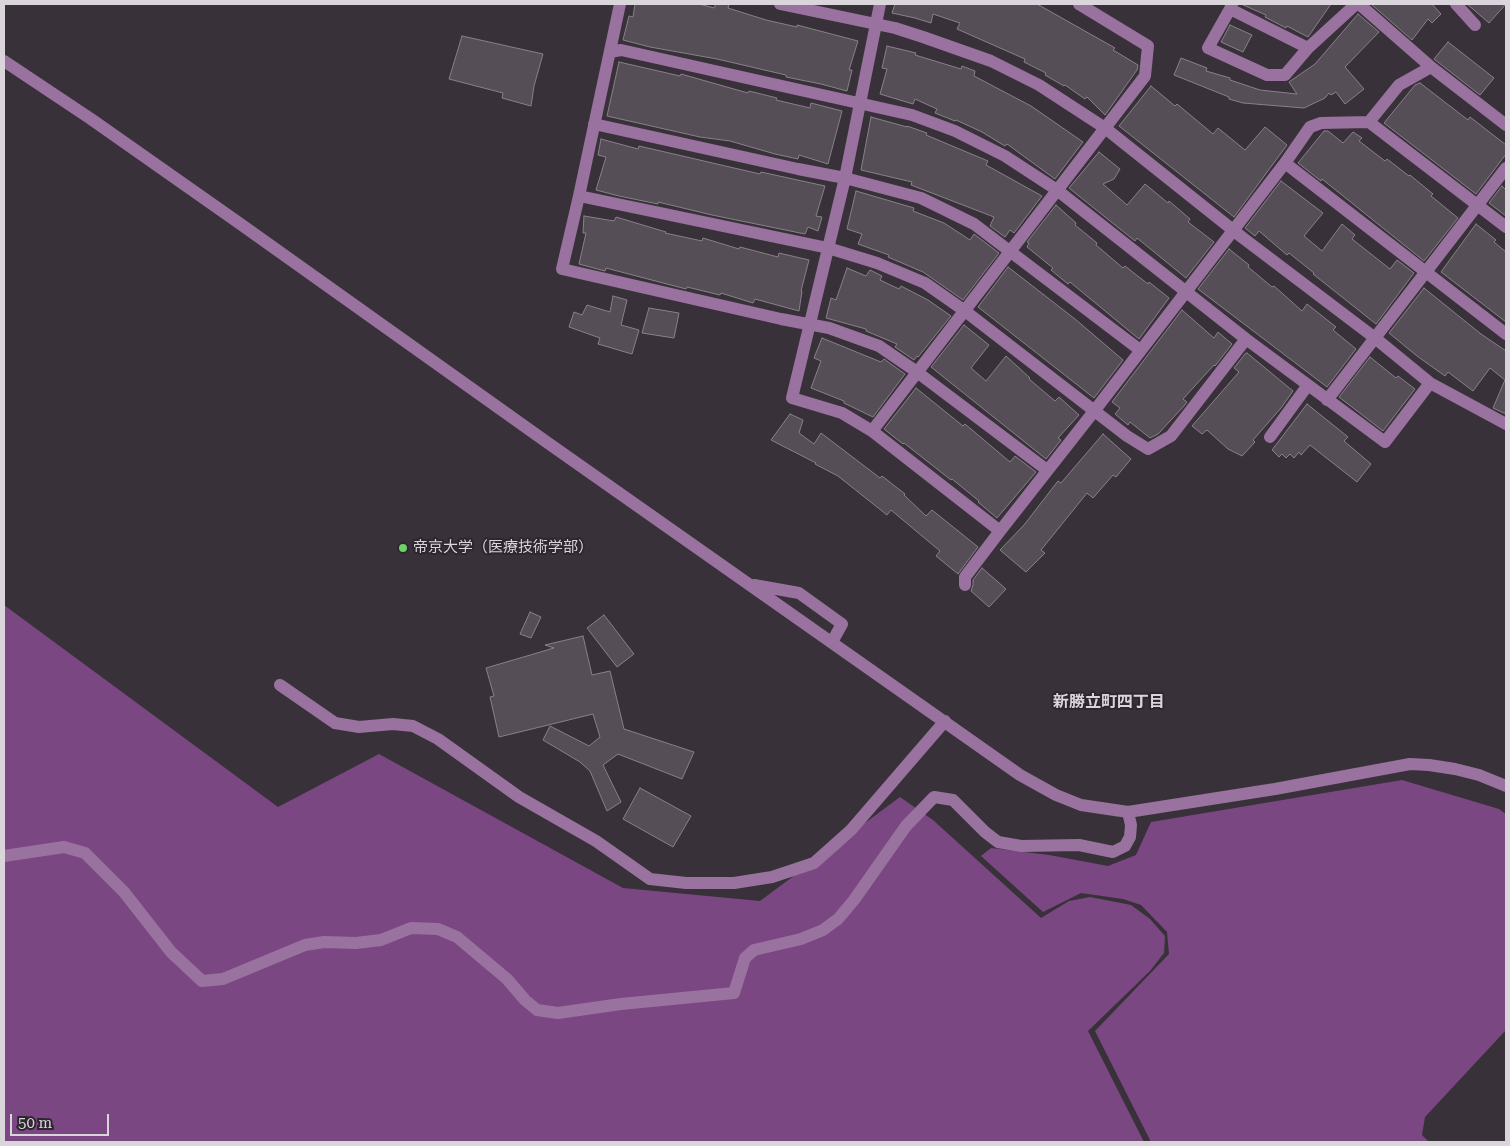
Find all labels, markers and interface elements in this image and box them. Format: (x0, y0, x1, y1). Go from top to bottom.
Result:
place label: 帝京大学（医療技術学部） (413, 539, 593, 557)
marker: 帝京大学（医療技術学部） (397, 542, 409, 554)
district label: 新勝立町四丁目 (1053, 692, 1165, 712)
scale bar (12, 1104, 111, 1136)
text: 50 m (18, 1114, 52, 1132)

